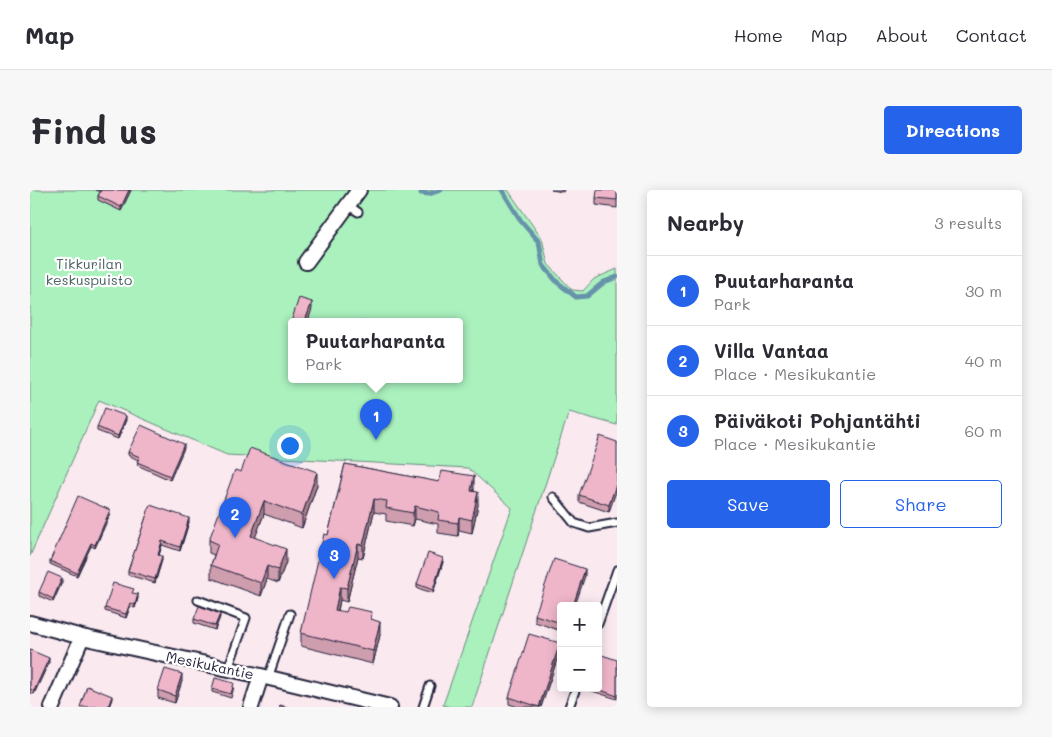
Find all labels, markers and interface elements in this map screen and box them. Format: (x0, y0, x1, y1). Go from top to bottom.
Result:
text: Map (25, 19, 74, 50)
text: Home (734, 23, 783, 47)
text: Map (811, 23, 847, 47)
text: About (875, 23, 928, 47)
text: Contact (956, 23, 1027, 47)
button: Directions (884, 106, 1022, 154)
text: Find us (30, 107, 157, 153)
text: Nearby (667, 209, 744, 236)
text: 3 results (934, 212, 1002, 233)
park label: Tikkurilan keskuspuisto (46, 254, 132, 289)
text: Puutarharanta (714, 268, 854, 293)
text: 1 (679, 280, 687, 301)
text: 30 m (965, 280, 1002, 301)
text: Park (714, 293, 750, 314)
popup (288, 318, 463, 383)
text: Puutarharanta (305, 328, 446, 353)
text: Villa Vantaa (714, 338, 829, 363)
text: 2 (679, 350, 687, 371)
text: 40 m (965, 350, 1002, 371)
text: Park (305, 353, 342, 374)
text: Place · Mesikukantie (714, 363, 876, 384)
pin: 1 (360, 399, 392, 440)
text: Päiväkoti Pohjantähti (714, 408, 921, 433)
text: 3 (678, 420, 688, 441)
text: 60 m (965, 420, 1002, 441)
your location (277, 433, 303, 459)
text: Place · Mesikukantie (714, 433, 876, 454)
button: Save (667, 480, 830, 528)
button: Share (840, 480, 1002, 528)
pin: 2 (219, 497, 251, 538)
pin: 3 (318, 538, 350, 579)
map controls (557, 602, 602, 692)
button: + (557, 602, 602, 647)
street label: Mesikukantie (164, 646, 256, 684)
button: − (557, 647, 602, 692)

